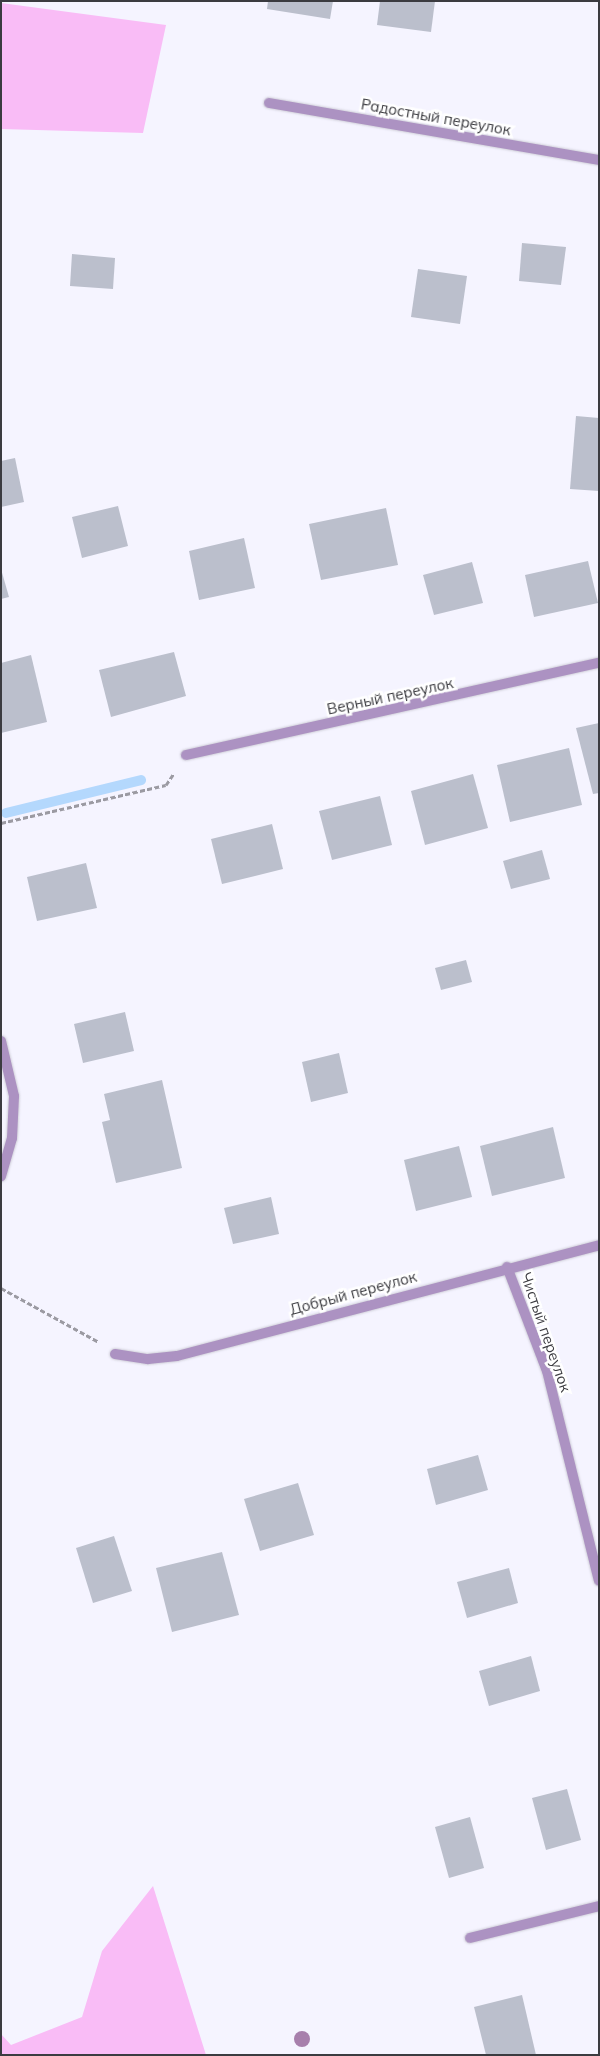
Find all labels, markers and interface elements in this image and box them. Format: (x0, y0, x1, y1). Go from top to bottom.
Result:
street label: Радостный переулок (360, 95, 512, 139)
street label: Верный переулок (325, 674, 455, 718)
street label: Добрый переулок (288, 1267, 418, 1319)
street label: Чистый переулок (517, 1270, 575, 1394)

